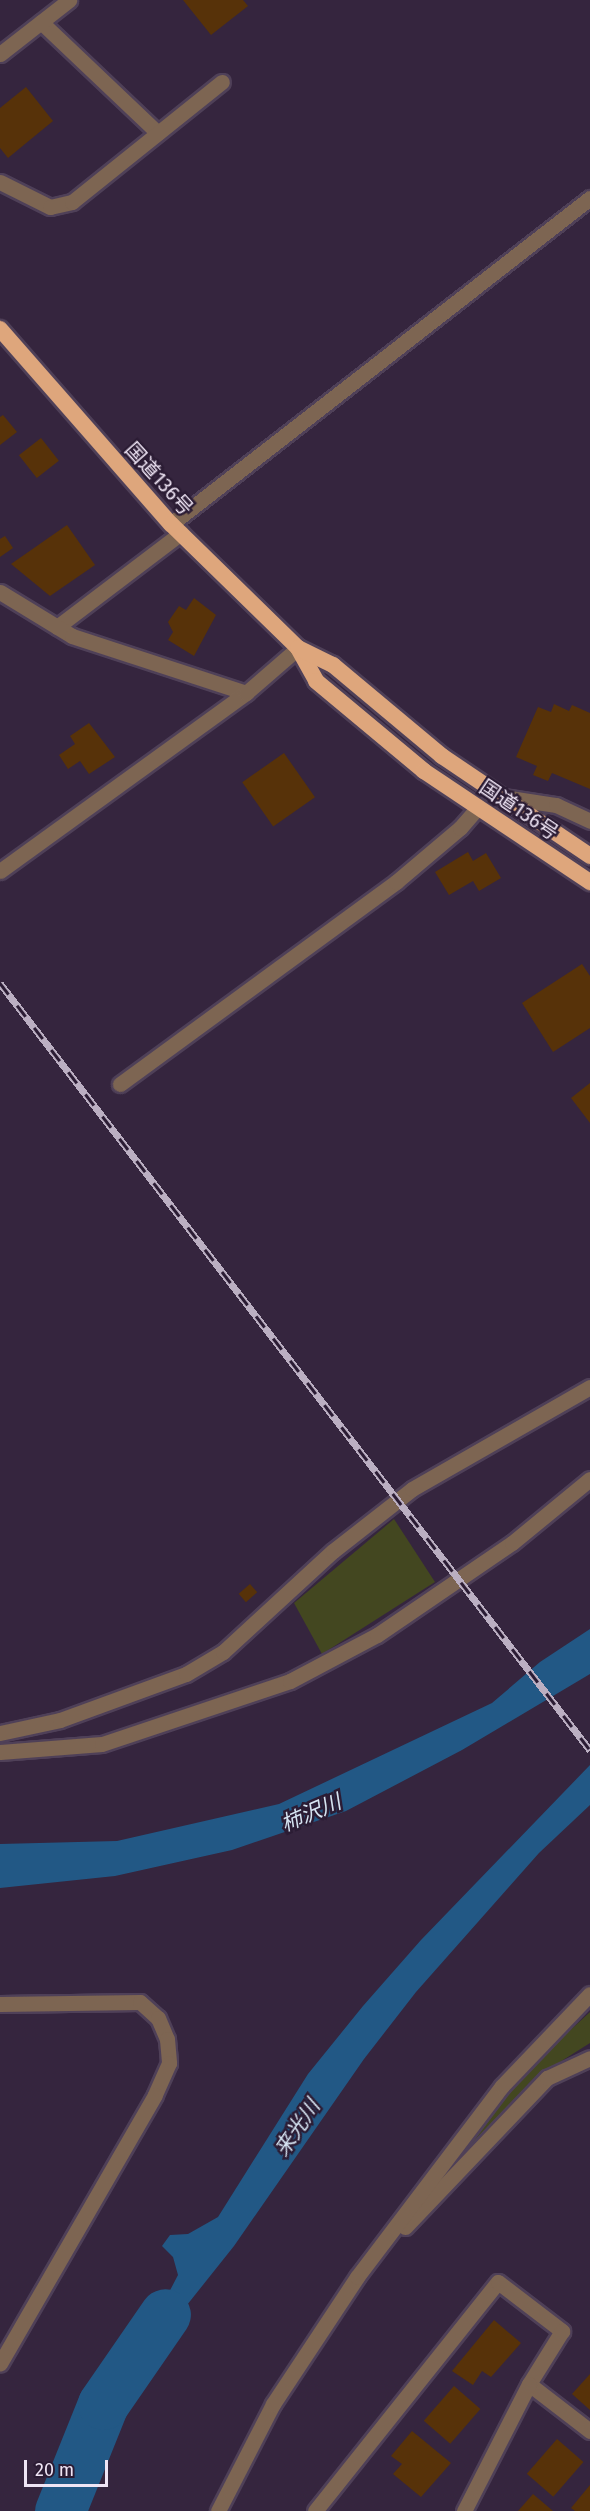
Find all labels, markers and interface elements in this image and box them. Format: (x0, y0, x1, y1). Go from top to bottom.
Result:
street label: 国道136号 (120, 438, 198, 520)
street label: 国道136号 (475, 775, 563, 845)
water label: 柿沢川 (277, 1789, 345, 1837)
water label: 来光川 (269, 2095, 325, 2161)
scale bar (27, 2448, 111, 2486)
text: 20 m (35, 2459, 74, 2481)

